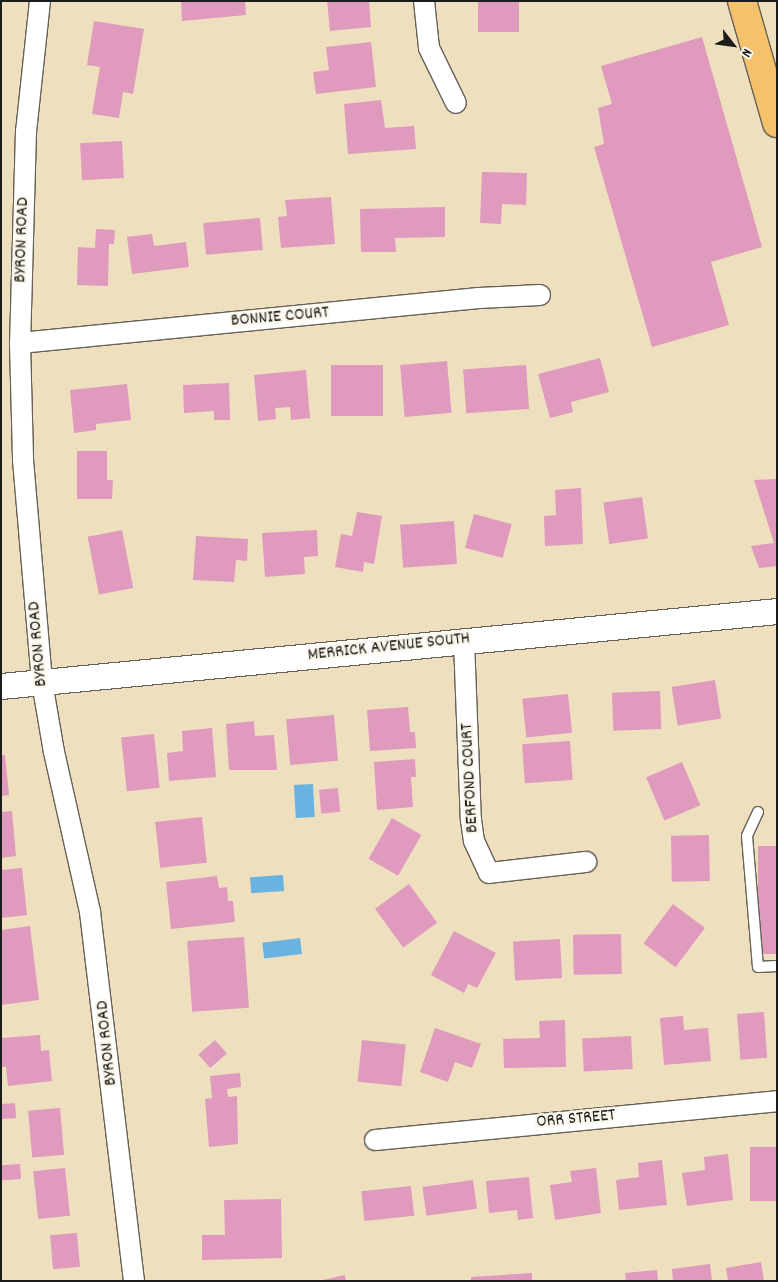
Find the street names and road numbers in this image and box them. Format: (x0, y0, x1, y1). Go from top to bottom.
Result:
street label: BYRON ROAD (11, 197, 35, 283)
street label: BONNIE COURT (230, 303, 330, 333)
street label: BYRON ROAD (25, 600, 53, 688)
street label: MERRICK AVENUE SOUTH (307, 629, 471, 667)
street label: BERFOND COURT (457, 723, 485, 833)
street label: BYRON ROAD (93, 999, 123, 1087)
street label: ORR STREET (535, 1106, 617, 1134)

